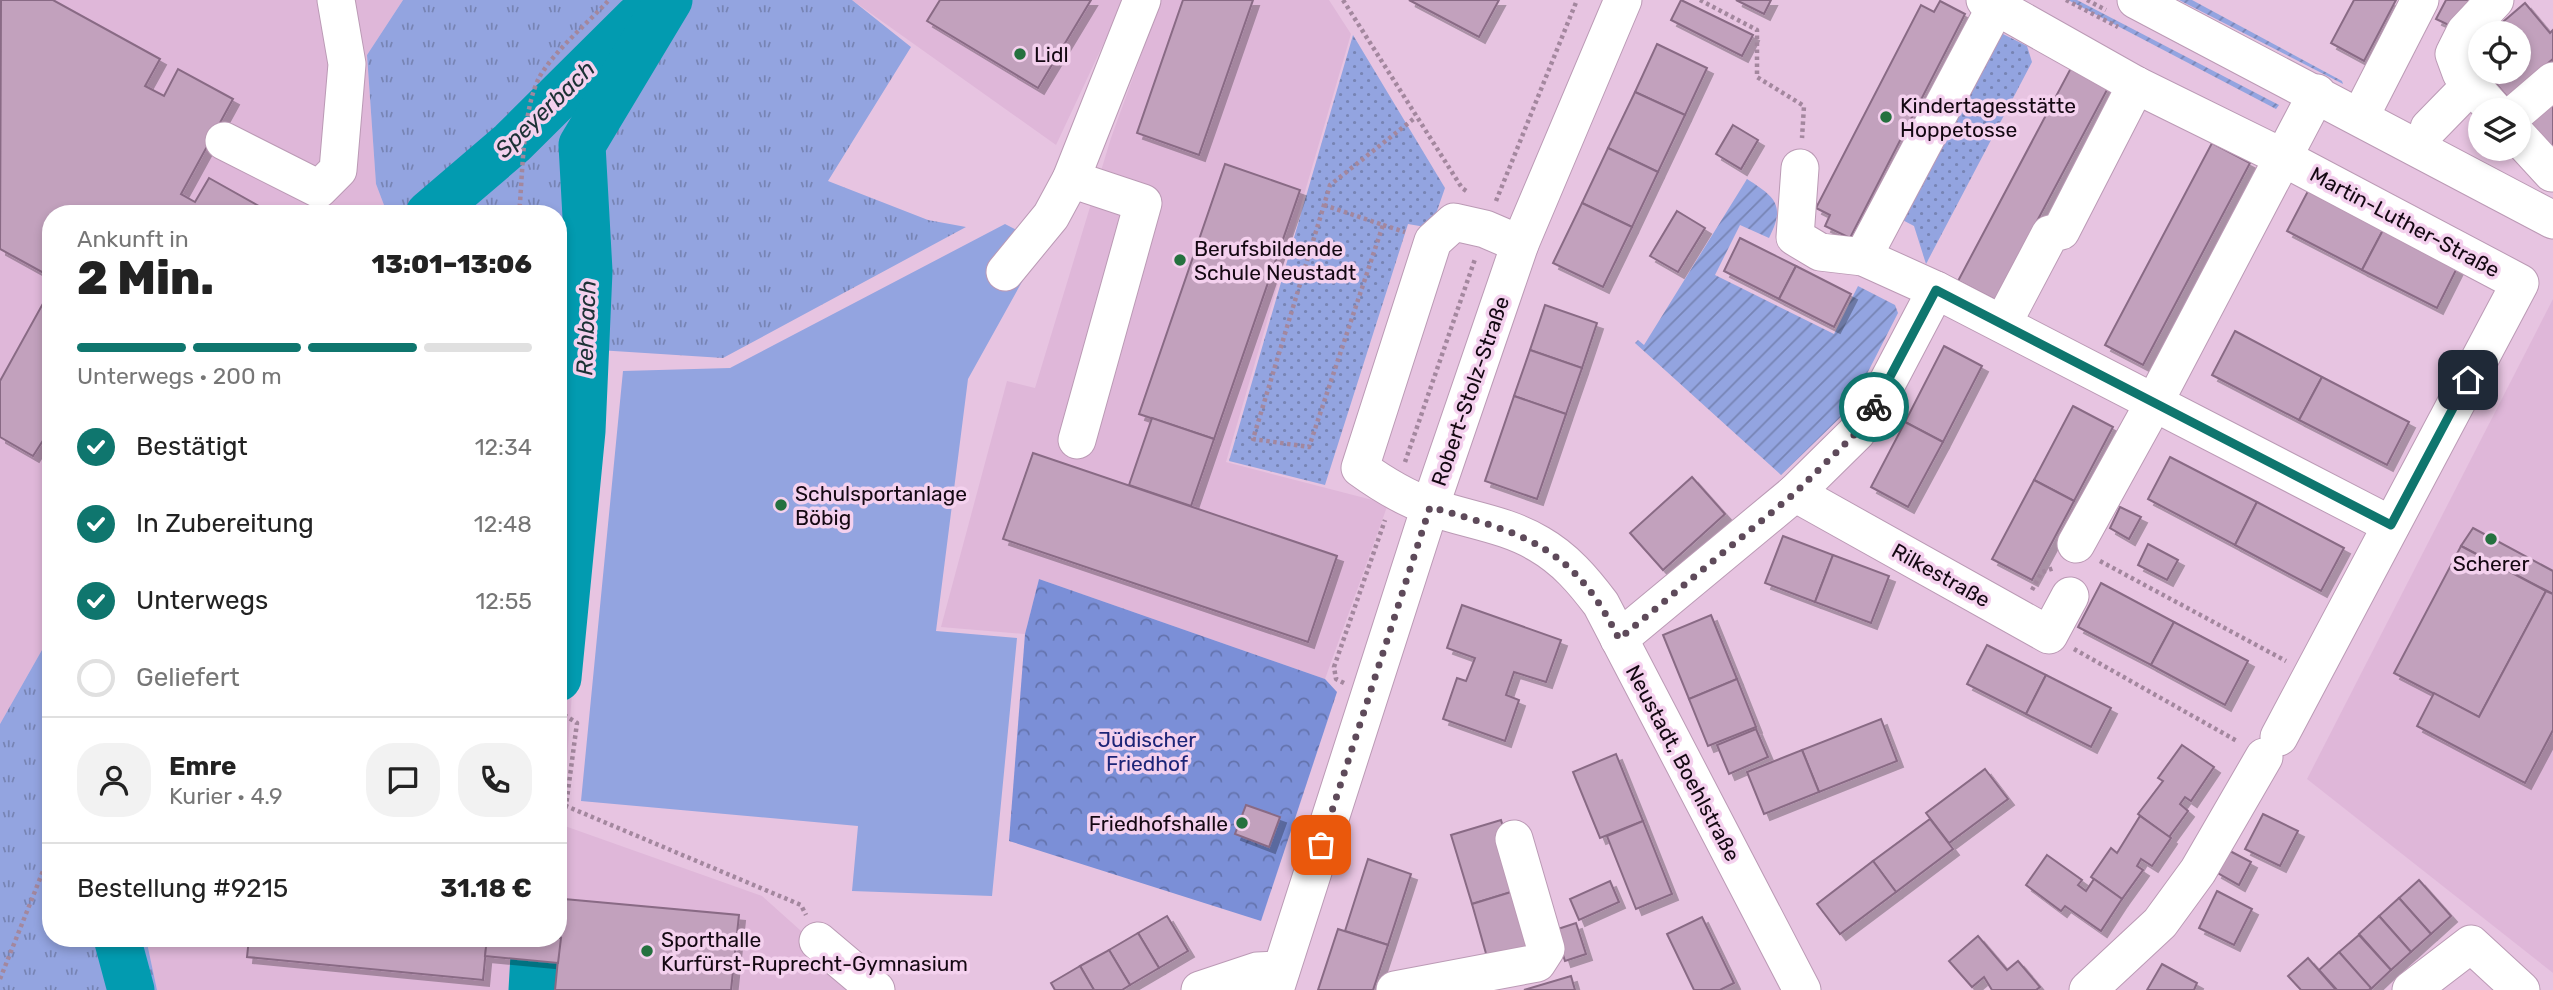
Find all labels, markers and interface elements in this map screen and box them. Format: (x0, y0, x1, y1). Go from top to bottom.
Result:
map controls (2468, 21, 2531, 161)
button: locate (2468, 21, 2531, 84)
place label: Lidl (1034, 42, 1069, 67)
marker: Lidl (1012, 46, 1028, 62)
water label: Speyerbach (489, 54, 601, 164)
place label: Kindertagesstätte Hoppetosse (1900, 93, 2076, 142)
button: layers (2468, 98, 2531, 161)
marker: Kindertagesstätte Hoppetosse (1878, 109, 1894, 125)
street label: Martin-Luther-Straße (2306, 161, 2504, 283)
text: Ankunft in (77, 225, 189, 253)
place label: Berufsbildende Schule Neustadt (1194, 236, 1356, 285)
text: 13:01–13:06 (371, 249, 532, 280)
text: 2 Min. (77, 251, 214, 306)
marker: Berufsbildende Schule Neustadt (1172, 252, 1188, 268)
water label: Rehbach (570, 280, 602, 376)
street label: Robert-Stolz-Straße (1426, 293, 1514, 489)
pin (2438, 350, 2498, 410)
icon: home (2449, 361, 2487, 399)
text: Unterwegs · 200 m (77, 362, 282, 390)
courier (1839, 372, 1909, 442)
icon: bike (1855, 388, 1893, 426)
icon: check (77, 428, 115, 466)
text: Bestätigt (136, 431, 248, 462)
text: 12:34 (475, 433, 532, 461)
place label: Schulsportanlage Böbig (795, 481, 967, 530)
marker: Schulsportanlage Böbig (773, 497, 789, 513)
icon: check (77, 505, 115, 543)
text: In Zubereitung (136, 508, 314, 539)
text: 12:48 (474, 510, 532, 538)
marker: Scherer (2483, 531, 2499, 547)
street label: Rilkestraße (1888, 538, 1994, 612)
place label: Scherer (2453, 551, 2529, 576)
icon: check (77, 582, 115, 620)
text: Unterwegs (136, 585, 268, 616)
text: 12:55 (475, 587, 532, 615)
street label: Neustadt, Boehlstraße (1621, 661, 1745, 865)
text: Geliefert (136, 662, 240, 693)
park label: Jüdischer Friedhof (1098, 727, 1196, 776)
button: person (77, 743, 151, 817)
button: chat (366, 743, 440, 817)
button: phone (458, 743, 532, 817)
text: Emre (169, 751, 237, 782)
text: Kurier · 4.9 (169, 782, 283, 810)
place label: Friedhofshalle (1089, 811, 1228, 836)
marker: Friedhofshalle (1234, 815, 1250, 831)
pin (1291, 815, 1351, 875)
icon: bag (1302, 826, 1340, 864)
text: Bestellung #9215 (77, 873, 288, 904)
text: 31.18 € (440, 873, 532, 904)
place label: Sporthalle Kurfürst-Ruprecht-Gymnasium (661, 927, 968, 976)
marker: Sporthalle Kurfürst-Ruprecht-Gymnasium (639, 943, 655, 959)

